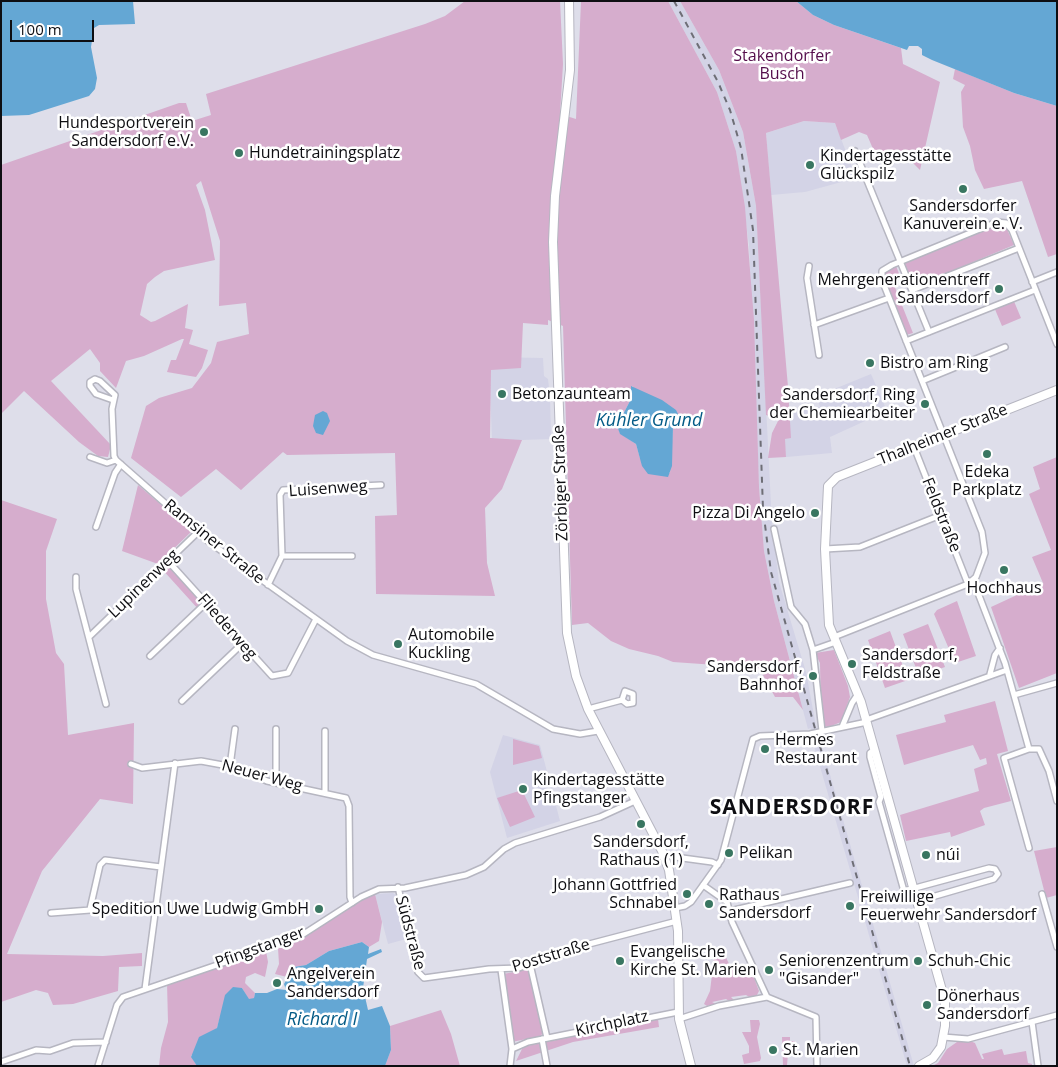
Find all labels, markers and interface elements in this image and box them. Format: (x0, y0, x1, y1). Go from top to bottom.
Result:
scale bar (12, 10, 96, 42)
text: 100 m (18, 19, 62, 39)
park label: Stakendorfer Busch (733, 46, 831, 84)
place label: Hundesportverein Sandersdorf e.V. (58, 113, 194, 151)
marker: Hundesportverein Sandersdorf e.V. (198, 126, 210, 138)
place label: Hundetrainingsplatz (249, 143, 400, 163)
place label: Kindertagesstätte Glückspilz (820, 146, 951, 184)
marker: Hundetrainingsplatz (233, 147, 245, 159)
marker: Kindertagesstätte Glückspilz (804, 159, 816, 171)
marker: Sandersdorfer Kanuverein e. V. (957, 183, 969, 195)
place label: Sandersdorfer Kanuverein e. V. (903, 196, 1023, 234)
place label: Mehrgenerationentreff Sandersdorf (817, 270, 989, 308)
marker: Mehrgenerationentreff Sandersdorf (993, 283, 1005, 295)
place label: Bistro am Ring (880, 353, 988, 373)
marker: Bistro am Ring (864, 357, 876, 369)
place label: Betonzaunteam (512, 384, 631, 404)
place label: Sandersdorf, Ring der Chemiearbeiter (769, 385, 915, 423)
marker: Betonzaunteam (496, 388, 508, 400)
marker: Sandersdorf, Ring der Chemiearbeiter (919, 398, 931, 410)
street label: Thalheimer Straße (876, 400, 1010, 470)
water label: Kühler Grund (596, 410, 702, 432)
street label: Zörbiger Straße (549, 425, 573, 541)
marker: Edeka Parkplatz (981, 448, 993, 460)
place label: Edeka Parkplatz (952, 462, 1022, 500)
street label: Feldstraße (917, 475, 965, 555)
street label: Luisenweg (288, 477, 368, 501)
street label: Ramsiner Straße (160, 496, 268, 588)
place label: Pizza Di Angelo (692, 503, 805, 523)
marker: Pizza Di Angelo (809, 507, 821, 519)
street label: Lupinenweg (105, 546, 183, 622)
marker: Hochhaus (998, 564, 1010, 576)
place label: Hochhaus (966, 578, 1042, 598)
street label: Fliederweg (193, 590, 261, 664)
place label: Automobile Kuckling (408, 625, 495, 663)
marker: Automobile Kuckling (392, 638, 404, 650)
place label: Sandersdorf, Feldstraße (862, 645, 958, 683)
place label: Sandersdorf, Bahnhof (707, 657, 803, 695)
marker: Sandersdorf, Feldstraße (846, 658, 858, 670)
marker: Sandersdorf, Bahnhof (807, 670, 819, 682)
place label: Hermes Restaurant (775, 730, 857, 768)
marker: Hermes Restaurant (759, 743, 771, 755)
street label: Neuer Weg (219, 756, 305, 796)
place label: Kindertagesstätte Pfingstanger (533, 770, 664, 808)
marker: Kindertagesstätte Pfingstanger (517, 783, 529, 795)
district label: SANDERSDORF (708, 795, 876, 821)
marker: Sandersdorf, Rathaus (1) (635, 818, 647, 830)
place label: Sandersdorf, Rathaus (1) (593, 832, 689, 870)
place label: Pelikan (739, 843, 793, 863)
place label: núi (936, 845, 960, 865)
marker: Pelikan (723, 847, 735, 859)
marker: núi (920, 849, 932, 861)
place label: Johann Gottfried Schnabel (553, 875, 677, 913)
place label: Rathaus Sandersdorf (719, 885, 811, 923)
place label: Freiwillige Feuerwehr Sandersdorf (860, 887, 1036, 925)
marker: Johann Gottfried Schnabel (681, 888, 693, 900)
street label: Südstraße (391, 894, 429, 972)
marker: Rathaus Sandersdorf (703, 898, 715, 910)
place label: Spedition Uwe Ludwig GmbH (92, 899, 309, 919)
marker: Freiwillige Feuerwehr Sandersdorf (844, 900, 856, 912)
marker: Spedition Uwe Ludwig GmbH (313, 903, 325, 915)
street label: Pfingstanger (213, 923, 307, 973)
street label: Poststraße (510, 935, 592, 977)
place label: Evangelische Kirche St. Marien (630, 942, 756, 980)
place label: Seniorenzentrum "Gisander" (779, 951, 909, 989)
place label: Schuh-Chic (928, 951, 1011, 971)
marker: Evangelische Kirche St. Marien (614, 955, 626, 967)
marker: Schuh-Chic (912, 955, 924, 967)
place label: Angelverein Sandersdorf (287, 964, 379, 1002)
marker: Seniorenzentrum "Gisander" (763, 964, 775, 976)
marker: Angelverein Sandersdorf (271, 977, 283, 989)
place label: Dönerhaus Sandersdorf (937, 986, 1029, 1024)
marker: Dönerhaus Sandersdorf (921, 999, 933, 1011)
street label: Kirchplatz (574, 1007, 650, 1041)
water label: Richard I (287, 1009, 357, 1031)
place label: St. Marien (783, 1040, 858, 1060)
marker: St. Marien (767, 1044, 779, 1056)

